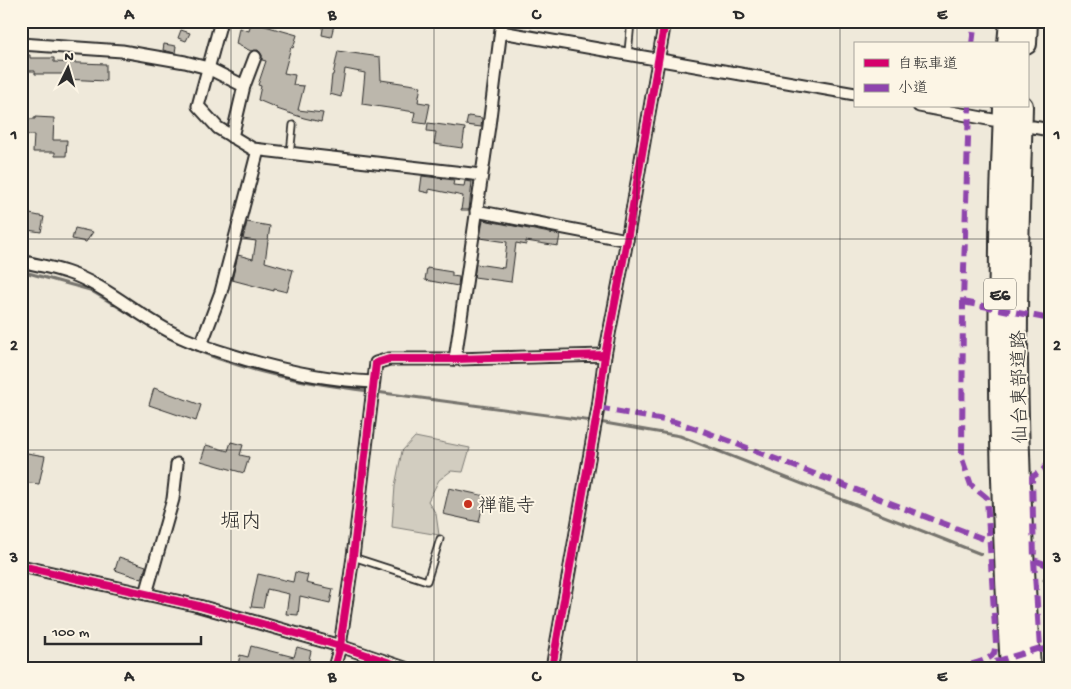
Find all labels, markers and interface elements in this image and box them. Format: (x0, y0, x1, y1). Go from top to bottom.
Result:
text: A (123, 7, 135, 26)
text: B (327, 7, 337, 26)
text: C (531, 7, 542, 26)
text: D (732, 7, 745, 26)
text: E (937, 7, 948, 26)
north arrow (42, 42, 92, 92)
legend (854, 42, 1028, 108)
text: N (64, 49, 74, 66)
text: 自転車道 (898, 55, 958, 74)
text: 小道 (898, 80, 928, 98)
text: 1 (10, 127, 17, 146)
text: 1 (1053, 127, 1060, 146)
road number: E6 (984, 278, 1016, 310)
street label: 仙台東部道路 (1008, 330, 1034, 444)
text: 2 (10, 338, 18, 357)
text: 2 (1053, 338, 1061, 357)
place label: 禅龍寺 (478, 495, 535, 519)
marker: 禅龍寺 (462, 498, 474, 510)
district label: 堀内 (220, 510, 262, 536)
text: 3 (9, 550, 18, 569)
text: 3 (1052, 550, 1061, 569)
scale bar (45, 614, 201, 646)
text: 100 m (51, 624, 90, 642)
text: A (123, 669, 135, 688)
text: B (327, 669, 337, 688)
text: C (531, 669, 542, 688)
text: D (732, 669, 745, 688)
text: E (937, 669, 948, 688)

